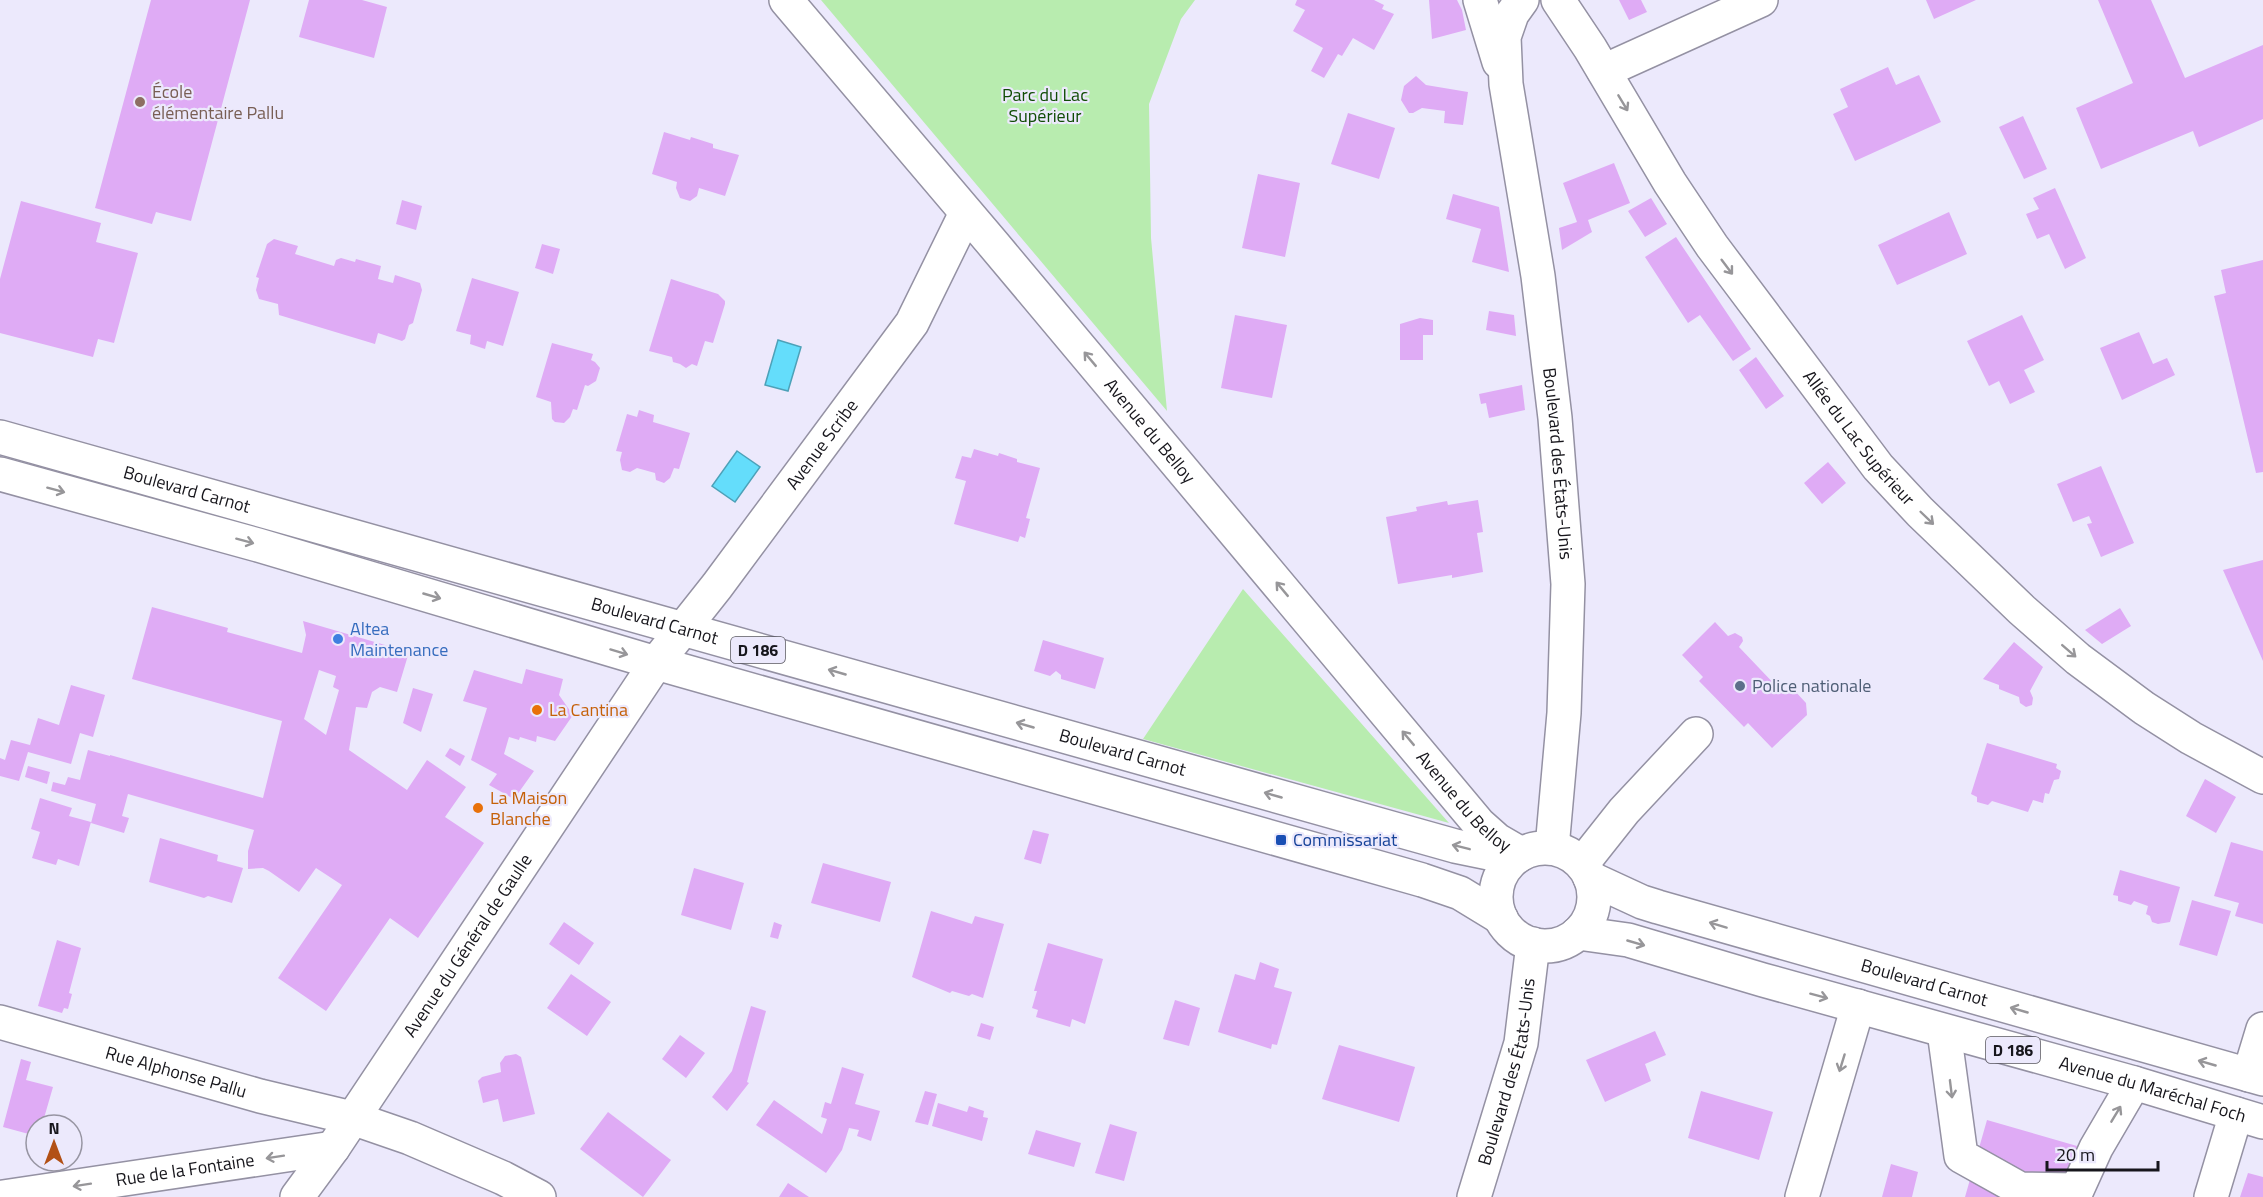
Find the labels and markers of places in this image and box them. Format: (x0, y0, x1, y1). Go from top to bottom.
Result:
place label: École élémentaire Pallu (152, 78, 284, 126)
marker: École élémentaire Pallu (133, 95, 147, 109)
place label: Altea Maintenance (350, 615, 448, 663)
marker: Altea Maintenance (331, 632, 345, 646)
place label: Police nationale (1752, 672, 1871, 699)
marker: Police nationale (1733, 679, 1747, 693)
place label: La Cantina (549, 696, 628, 723)
marker: La Cantina (530, 703, 544, 717)
place label: La Maison Blanche (490, 784, 567, 832)
marker: La Maison Blanche (471, 801, 485, 815)
place label: Commissariat (1293, 826, 1398, 853)
marker: Commissariat (1274, 833, 1288, 847)

